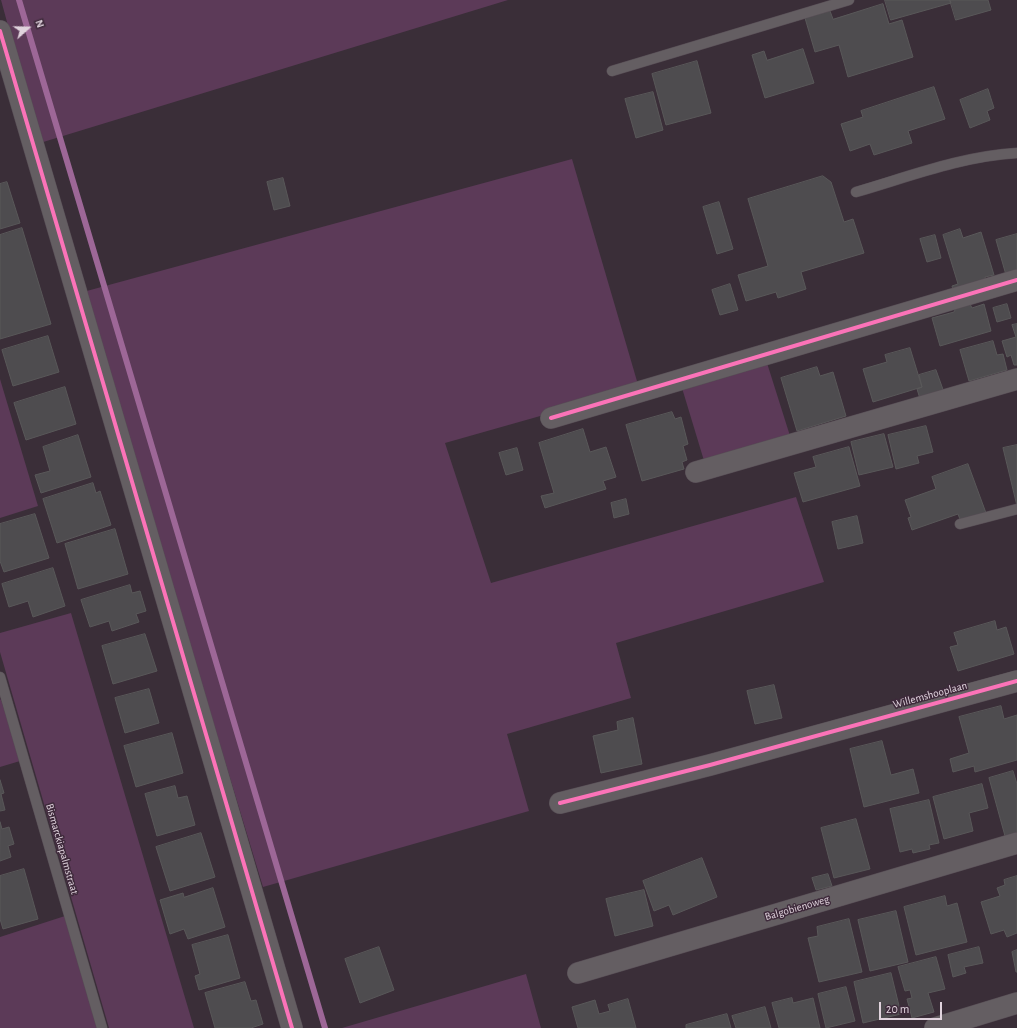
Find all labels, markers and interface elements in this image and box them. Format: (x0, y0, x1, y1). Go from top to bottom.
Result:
north arrow (8, 8, 48, 48)
text: N (33, 18, 46, 29)
street label: Willemshooplaan (891, 679, 969, 711)
street label: Bismarckiapalmstraat (43, 802, 81, 896)
street label: Balgobienoweg (763, 893, 831, 923)
scale bar (881, 994, 944, 1020)
text: 20 m (886, 1003, 909, 1015)

